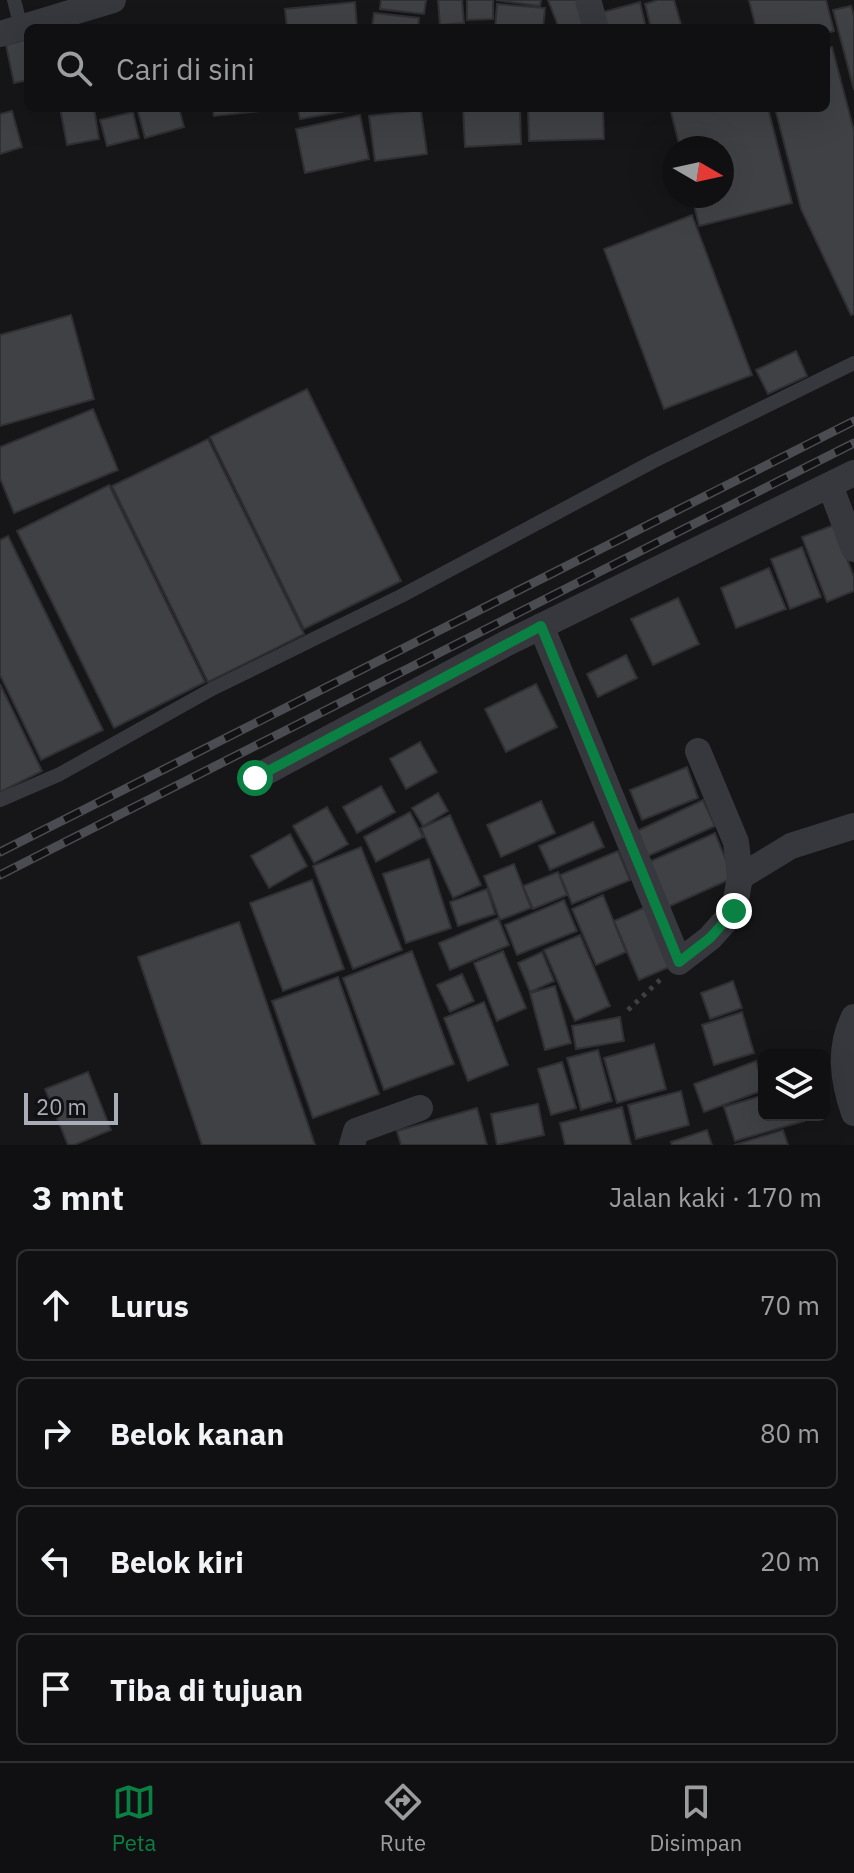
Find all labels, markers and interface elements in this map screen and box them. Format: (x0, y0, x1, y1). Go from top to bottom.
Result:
search box (24, 24, 830, 112)
icon: search (52, 46, 96, 90)
text: Cari di sini (116, 49, 255, 88)
north arrow (662, 136, 734, 208)
route start (237, 760, 273, 796)
route end (716, 893, 752, 929)
map controls (758, 1049, 830, 1121)
button: layers (758, 1049, 830, 1121)
scale bar (24, 1089, 118, 1125)
text: 20 m (36, 1092, 87, 1121)
text: 3 mnt (32, 1175, 124, 1219)
text: Jalan kaki · 170 m (609, 1180, 822, 1214)
icon: ahead (34, 1283, 78, 1327)
text: Lurus (110, 1286, 189, 1325)
text: 70 m (760, 1288, 820, 1322)
icon: right (34, 1411, 78, 1455)
text: Belok kanan (110, 1414, 284, 1453)
text: 80 m (760, 1416, 820, 1450)
icon: left (34, 1539, 78, 1583)
text: Belok kiri (110, 1542, 244, 1581)
text: 20 m (760, 1544, 820, 1578)
icon: arrive (34, 1667, 78, 1711)
text: Tiba di tujuan (110, 1670, 303, 1709)
tab: Peta (112, 1780, 156, 1857)
tab: Rute (380, 1780, 426, 1857)
tab: Disimpan (650, 1780, 742, 1857)

